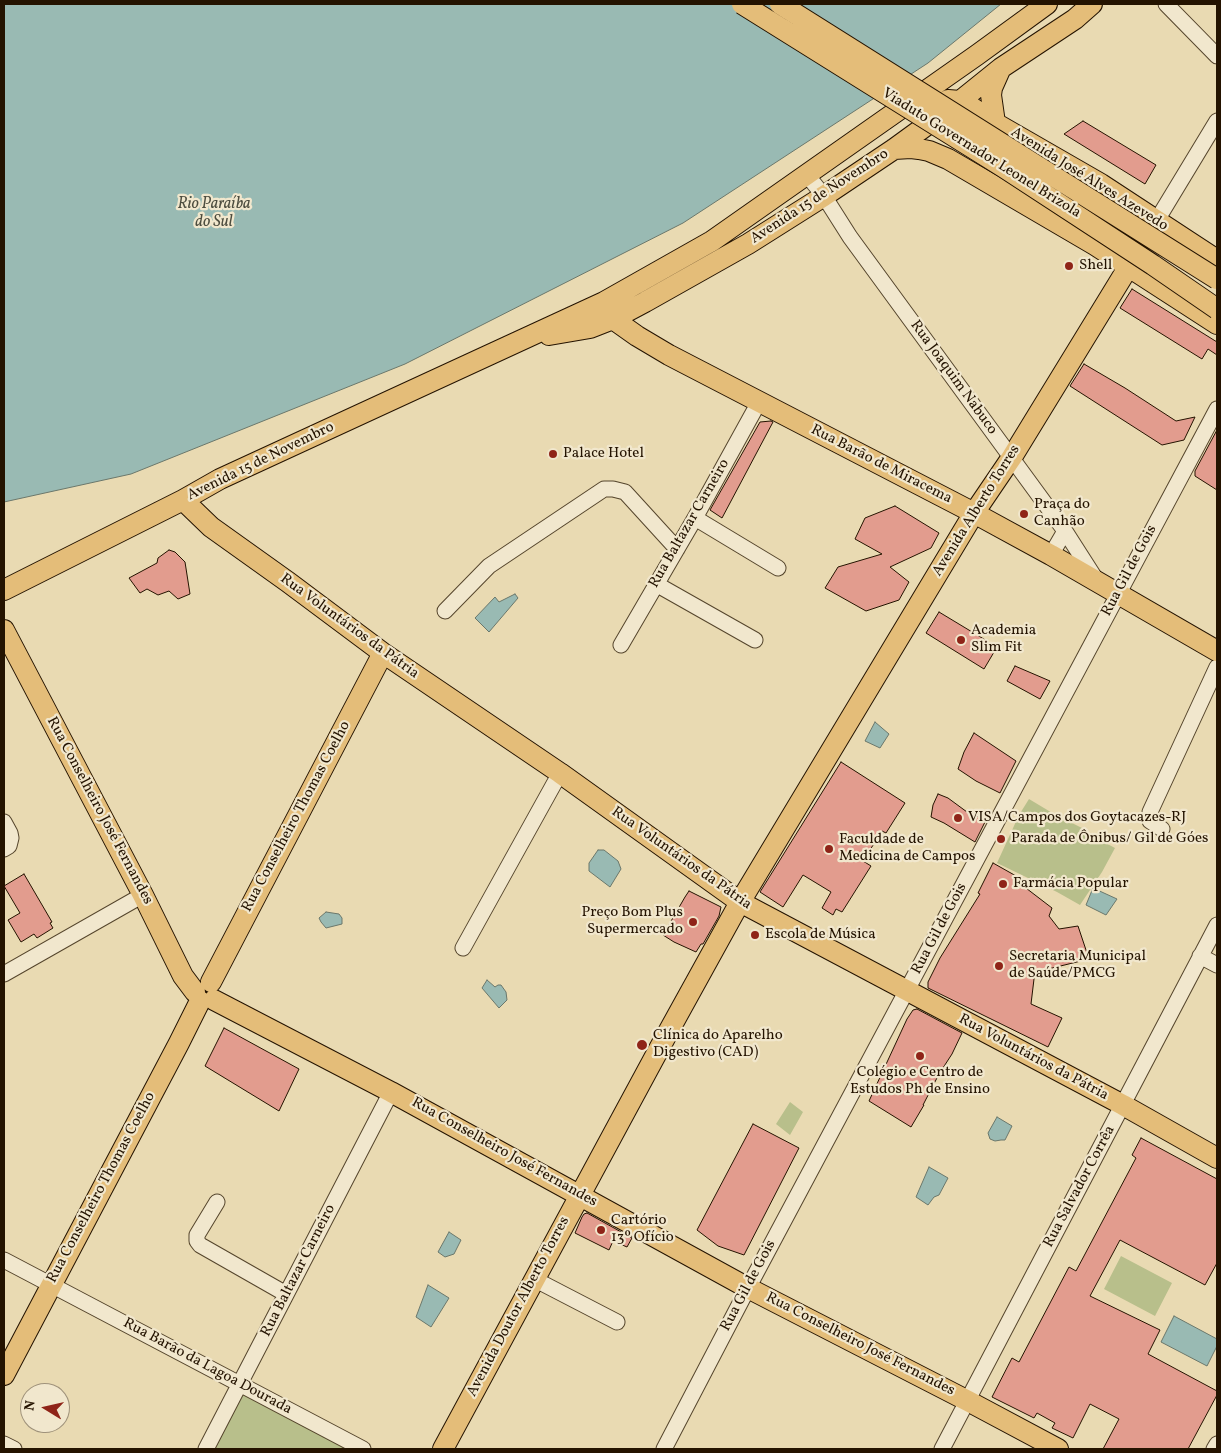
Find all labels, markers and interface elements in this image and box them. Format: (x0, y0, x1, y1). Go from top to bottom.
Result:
street label: Viaduto Governador Leonel Brizola (878, 85, 1084, 223)
street label: Avenida José Alves Azevedo (1007, 124, 1171, 236)
street label: Avenida 15 de Novembro (748, 146, 892, 248)
water label: Rio Paraíba do Sul (177, 195, 251, 233)
place label: Shell (1079, 257, 1112, 275)
marker: Shell (1063, 260, 1075, 272)
street label: Rua Joaquim Nabuco (905, 317, 1001, 439)
street label: Avenida 15 de Novembro (185, 419, 337, 505)
street label: Rua Barão de Miracema (807, 422, 955, 508)
street label: Avenida Alberto Torres (929, 442, 1025, 580)
place label: Palace Hotel (563, 445, 644, 463)
marker: Palace Hotel (547, 448, 559, 460)
street label: Rua Baltazar Carneiro (646, 456, 734, 592)
place label: Praça do Canhão (1034, 496, 1090, 531)
marker: Praça do Canhão (1018, 508, 1030, 520)
street label: Rua Gil de Gois (1098, 522, 1162, 620)
street label: Rua Voluntários da Pátria (276, 571, 422, 683)
place label: Academia Slim Fit (971, 622, 1036, 657)
marker: Academia Slim Fit (955, 634, 967, 646)
street label: Rua Conselheiro José Fernandes (42, 714, 156, 908)
street label: Rua Conselheiro Thomas Coelho (239, 718, 355, 916)
street label: Rua Voluntários da Pátria (607, 804, 755, 914)
place label: VISA/Campos dos Goytacazes-RJ (968, 809, 1186, 827)
marker: VISA/Campos dos Goytacazes-RJ (952, 812, 964, 824)
place label: Parada de Ônibus/ Gil de Góes (1011, 830, 1208, 848)
place label: Faculdade de Medicina de Campos (839, 831, 975, 866)
marker: Parada de Ônibus/ Gil de Góes (995, 833, 1007, 845)
marker: Faculdade de Medicina de Campos (823, 843, 835, 855)
place label: Farmácia Popular (1013, 875, 1129, 893)
marker: Farmácia Popular (997, 878, 1009, 890)
street label: Rua Gil de Gois (908, 880, 972, 978)
place label: Preço Bom Plus Supermercado (582, 904, 683, 939)
marker: Preço Bom Plus Supermercado (687, 916, 699, 928)
place label: Escola de Música (765, 926, 876, 944)
marker: Escola de Música (749, 929, 761, 941)
place label: Secretaria Municipal de Saúde/PMCG (1009, 948, 1146, 983)
marker: Secretaria Municipal de Saúde/PMCG (993, 960, 1005, 972)
street label: Rua Voluntários da Pátria (955, 1011, 1111, 1105)
place label: Clínica do Aparelho Digestivo (CAD) (653, 1027, 783, 1062)
marker: Clínica do Aparelho Digestivo (CAD) (635, 1038, 649, 1052)
marker: Colégio e Centro de Estudos Ph de Ensino (914, 1050, 926, 1062)
place label: Colégio e Centro de Estudos Ph de Ensino (850, 1064, 990, 1099)
street label: Rua Conselheiro Thomas Coelho (44, 1089, 160, 1287)
street label: Rua Conselheiro José Fernandes (408, 1094, 600, 1212)
street label: Rua Salvador Corrêa (1040, 1123, 1120, 1251)
street label: Rua Baltazar Carneiro (258, 1202, 340, 1340)
place label: Cartório 13º Ofício (611, 1212, 674, 1247)
street label: Avenida Doutor Alberto Torres (464, 1214, 574, 1400)
marker: Cartório 13º Ofício (595, 1224, 607, 1236)
street label: Rua Gil de Gois (717, 1237, 781, 1335)
street label: Rua Conselheiro José Fernandes (763, 1289, 957, 1401)
street label: Rua Barão da Lagoa Dourada (119, 1315, 295, 1419)
north arrow (20, 1383, 70, 1433)
text: N (20, 1399, 41, 1412)

